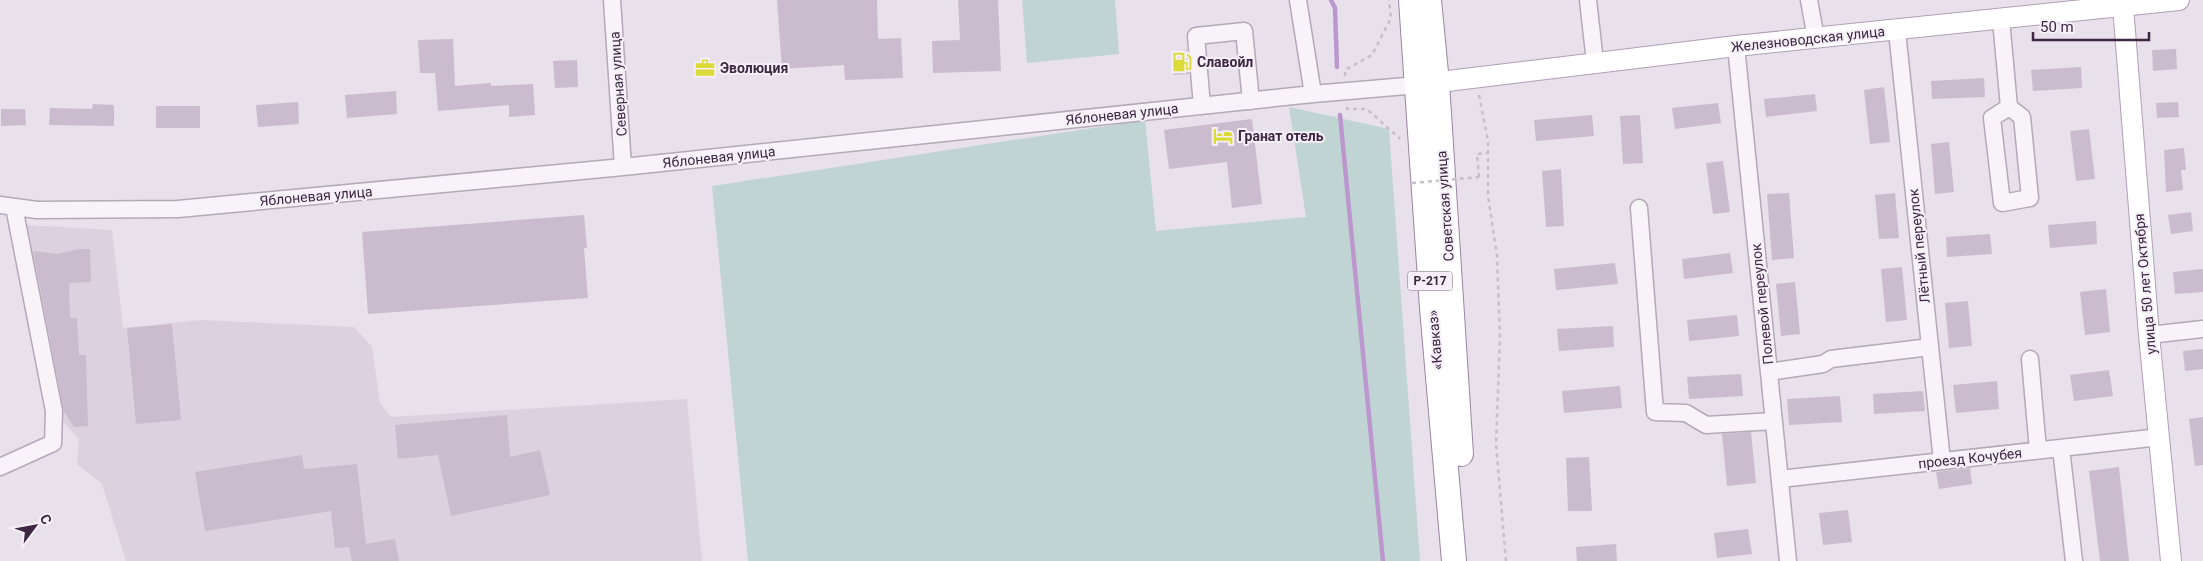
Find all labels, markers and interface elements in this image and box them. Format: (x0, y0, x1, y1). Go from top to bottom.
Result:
scale bar (2033, 10, 2149, 42)
text: 50 m (2040, 18, 2074, 36)
street label: Железноводская улица (1730, 23, 1886, 55)
street label: Северная улица (606, 31, 630, 137)
fuel station icon: Славойл (1171, 51, 1193, 73)
place label: Славойл (1197, 54, 1253, 70)
office icon: Эволюция (694, 57, 716, 79)
place label: Эволюция (720, 60, 788, 76)
street label: Яблоневая улица (1065, 100, 1179, 128)
hotel icon: Гранат отель (1212, 125, 1234, 147)
place label: Гранат отель (1238, 128, 1324, 144)
street label: Яблоневая улица (662, 143, 776, 171)
street label: Советская улица (1433, 150, 1457, 262)
street label: Яблоневая улица (259, 183, 373, 209)
street label: Лётный переулок (1905, 187, 1933, 304)
street label: улица 50 лет Октября (2131, 213, 2159, 355)
street label: Полевой переулок (1748, 242, 1776, 365)
road number: Р-217 (1408, 272, 1452, 290)
street label: «Кавказ» (1424, 309, 1446, 371)
street label: проезд Кочубея (1917, 445, 2023, 471)
north arrow (10, 501, 60, 551)
text: С (37, 511, 55, 527)

